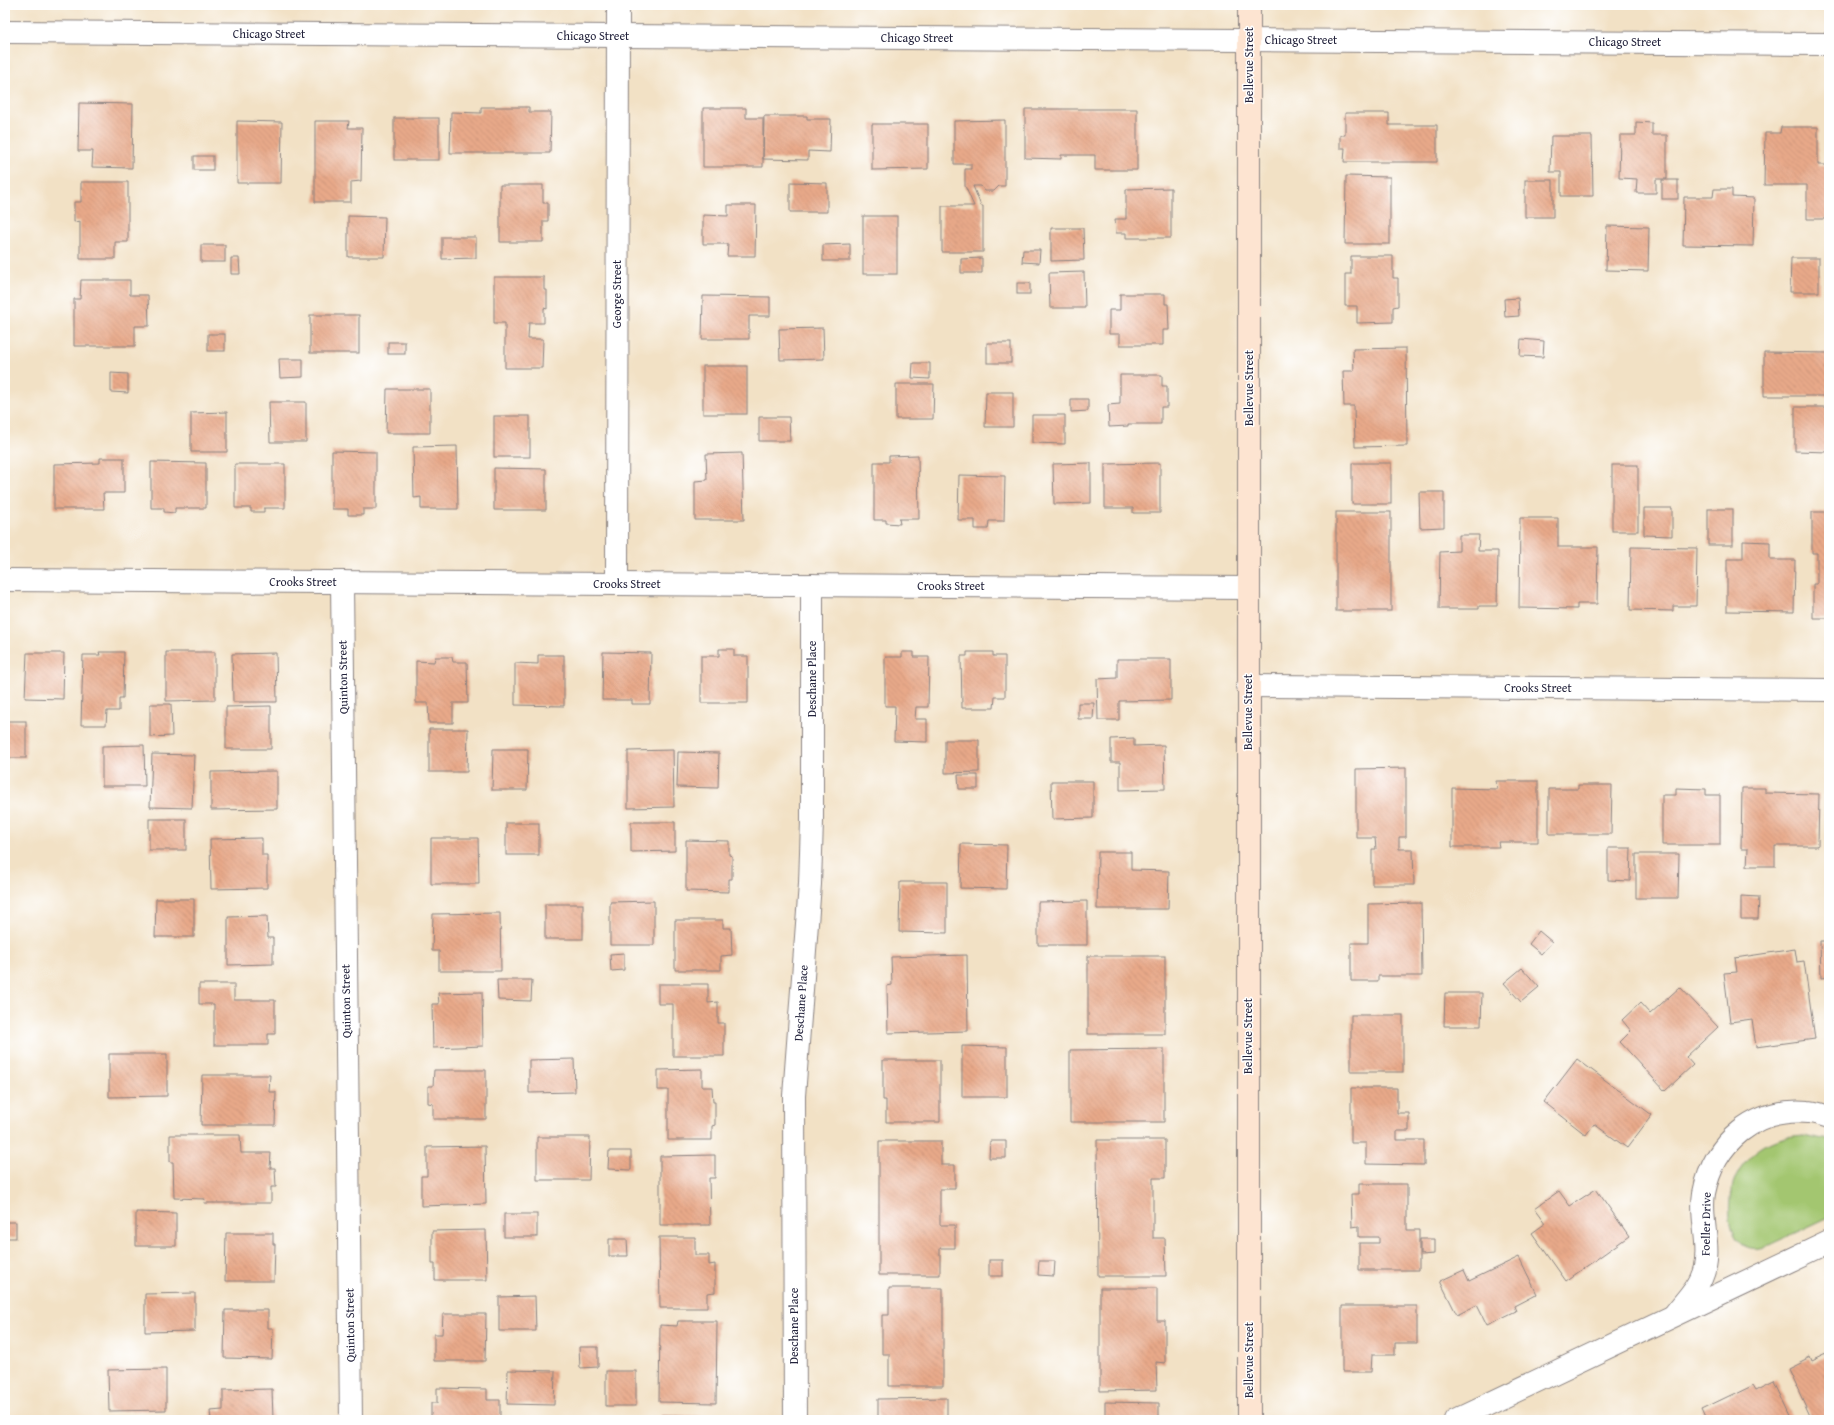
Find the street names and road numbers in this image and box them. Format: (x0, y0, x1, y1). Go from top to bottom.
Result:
street label: Chicago Street (233, 25, 306, 42)
street label: Bellevue Street (1240, 26, 1257, 103)
street label: Chicago Street (557, 27, 630, 44)
street label: Chicago Street (881, 29, 954, 46)
street label: Chicago Street (1265, 31, 1338, 48)
street label: Chicago Street (1589, 33, 1662, 50)
street label: George Street (608, 259, 625, 328)
street label: Bellevue Street (1240, 349, 1257, 426)
street label: Crooks Street (269, 573, 337, 590)
street label: Crooks Street (593, 575, 661, 592)
street label: Crooks Street (917, 577, 985, 594)
street label: Quinton Street (333, 639, 352, 714)
street label: Deschane Place (803, 640, 820, 717)
street label: Bellevue Street (1239, 673, 1256, 750)
street label: Crooks Street (1504, 679, 1572, 696)
street label: Quinton Street (336, 963, 355, 1038)
street label: Deschane Place (789, 964, 812, 1042)
street label: Bellevue Street (1239, 997, 1256, 1074)
street label: Foeller Drive (1696, 1191, 1715, 1256)
street label: Quinton Street (340, 1287, 359, 1362)
street label: Deschane Place (785, 1287, 802, 1364)
street label: Bellevue Street (1240, 1321, 1257, 1398)

